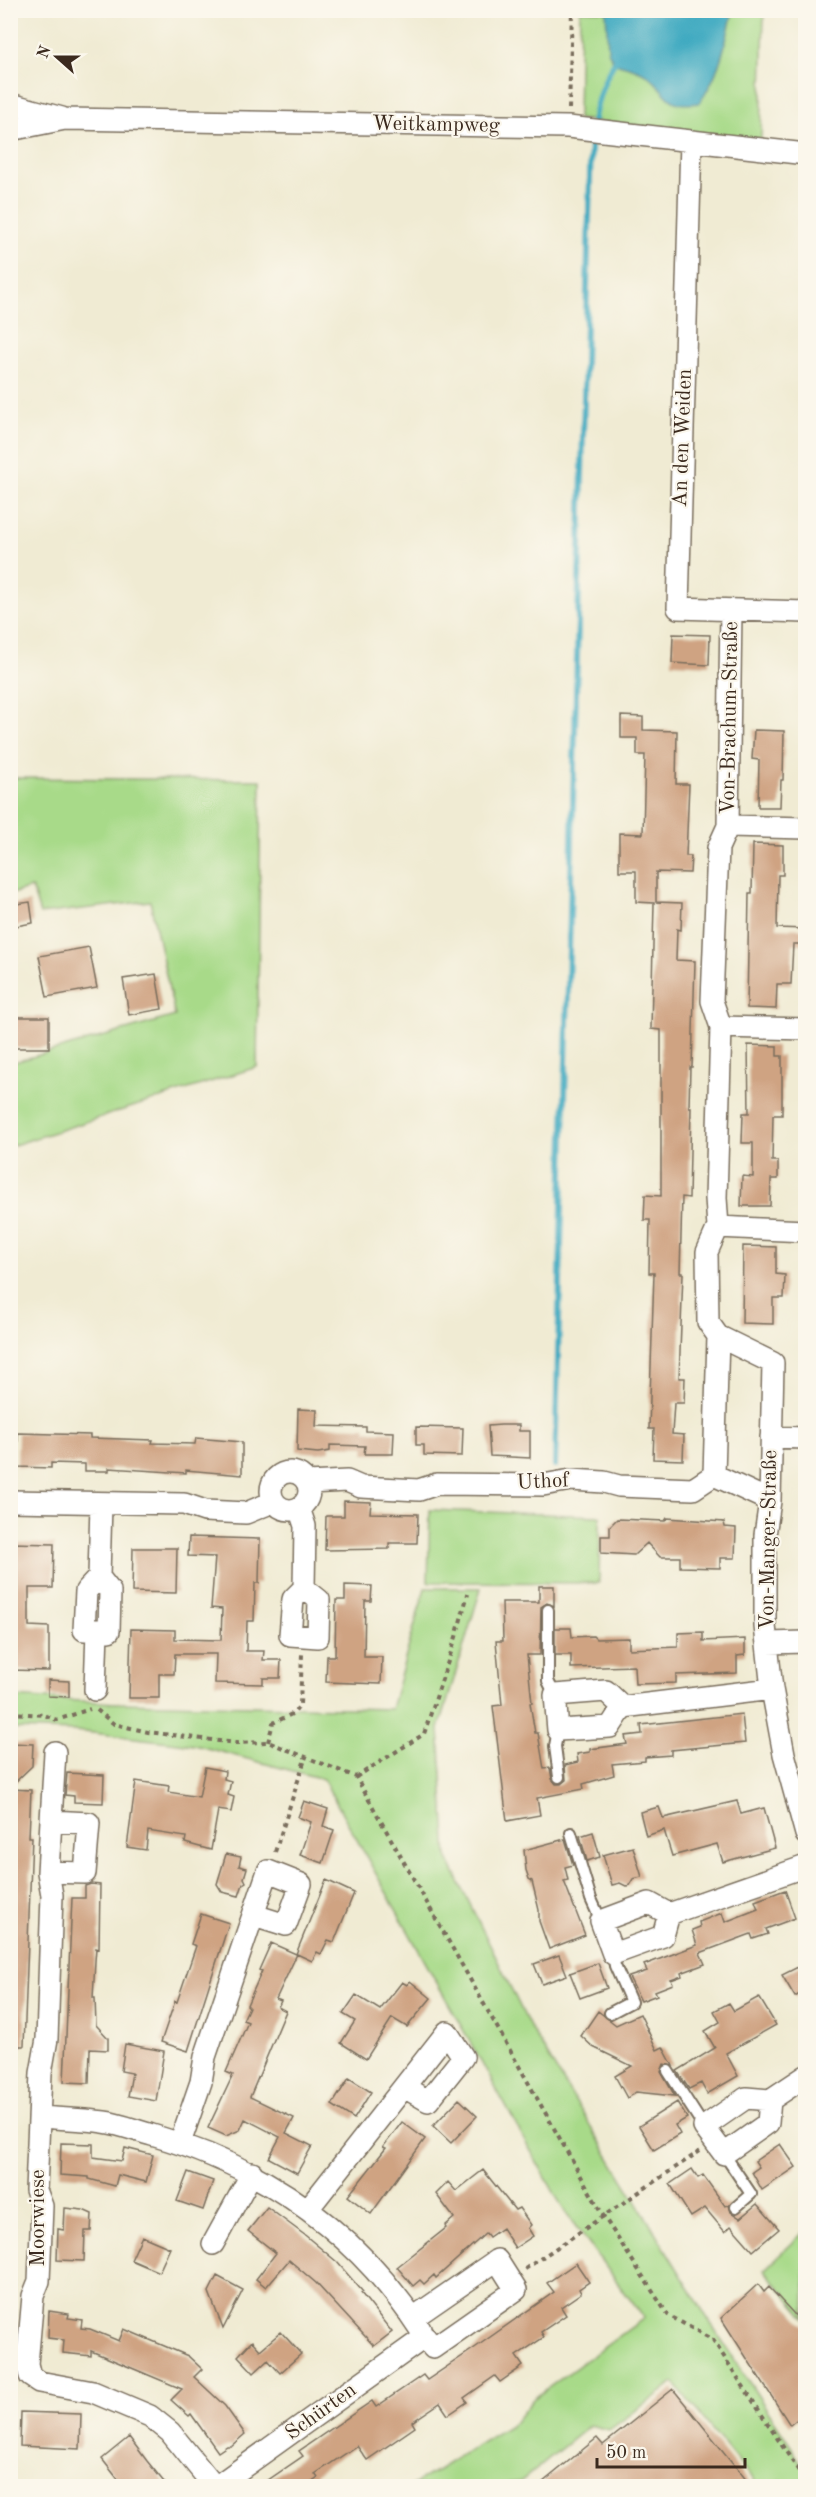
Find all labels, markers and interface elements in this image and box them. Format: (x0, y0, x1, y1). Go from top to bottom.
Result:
north arrow (27, 27, 87, 87)
text: N (35, 43, 55, 61)
street label: Weitkampweg (372, 113, 501, 137)
street label: An den Weiden (670, 368, 696, 508)
street label: Von-Brachum-Straße (718, 621, 742, 815)
street label: Von-Manger-Straße (757, 1450, 781, 1630)
street label: Uthof (516, 1470, 571, 1494)
street label: Moorwiese (28, 2169, 49, 2267)
street label: Schürten (282, 2379, 360, 2445)
scale bar (597, 2431, 746, 2469)
text: 50 m (606, 2444, 646, 2462)

